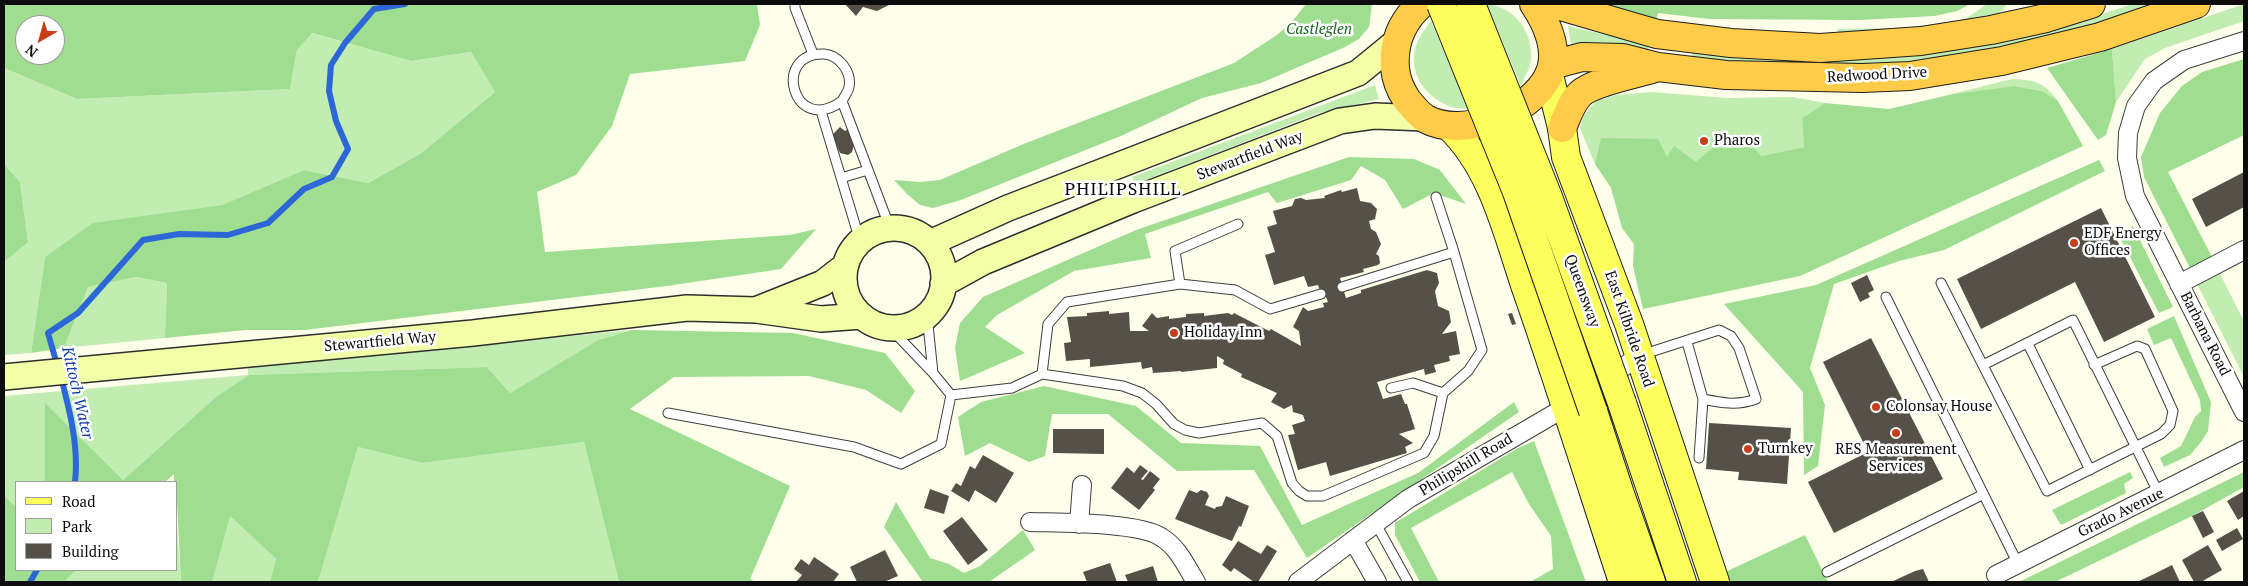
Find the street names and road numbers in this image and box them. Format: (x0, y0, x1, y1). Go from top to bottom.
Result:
street label: Redwood Drive (1826, 63, 1928, 87)
street label: Stewartfield Way (1194, 127, 1306, 185)
street label: Queensway (1560, 252, 1604, 330)
street label: East Kilbride Road (1601, 268, 1657, 390)
street label: Barbana Road (2176, 289, 2234, 379)
street label: Stewartfield Way (323, 328, 437, 356)
street label: Philipshill Road (1416, 430, 1516, 500)
street label: Grado Avenue (2075, 485, 2167, 541)

